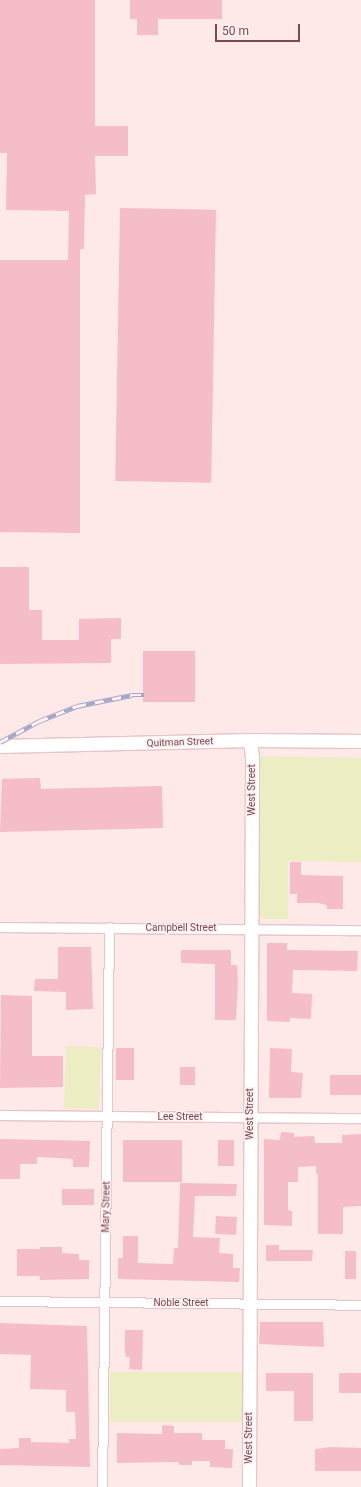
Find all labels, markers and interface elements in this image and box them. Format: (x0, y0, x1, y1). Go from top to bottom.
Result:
scale bar (217, 16, 302, 42)
text: 50 m (222, 24, 249, 38)
street label: Quitman Street (146, 735, 214, 749)
street label: West Street (246, 764, 258, 816)
street label: Campbell Street (146, 922, 216, 934)
street label: West Street (244, 1088, 256, 1140)
street label: Lee Street (158, 1111, 202, 1123)
street label: Mary Street (100, 1181, 112, 1233)
street label: Noble Street (153, 1297, 209, 1309)
street label: West Street (243, 1412, 255, 1464)

